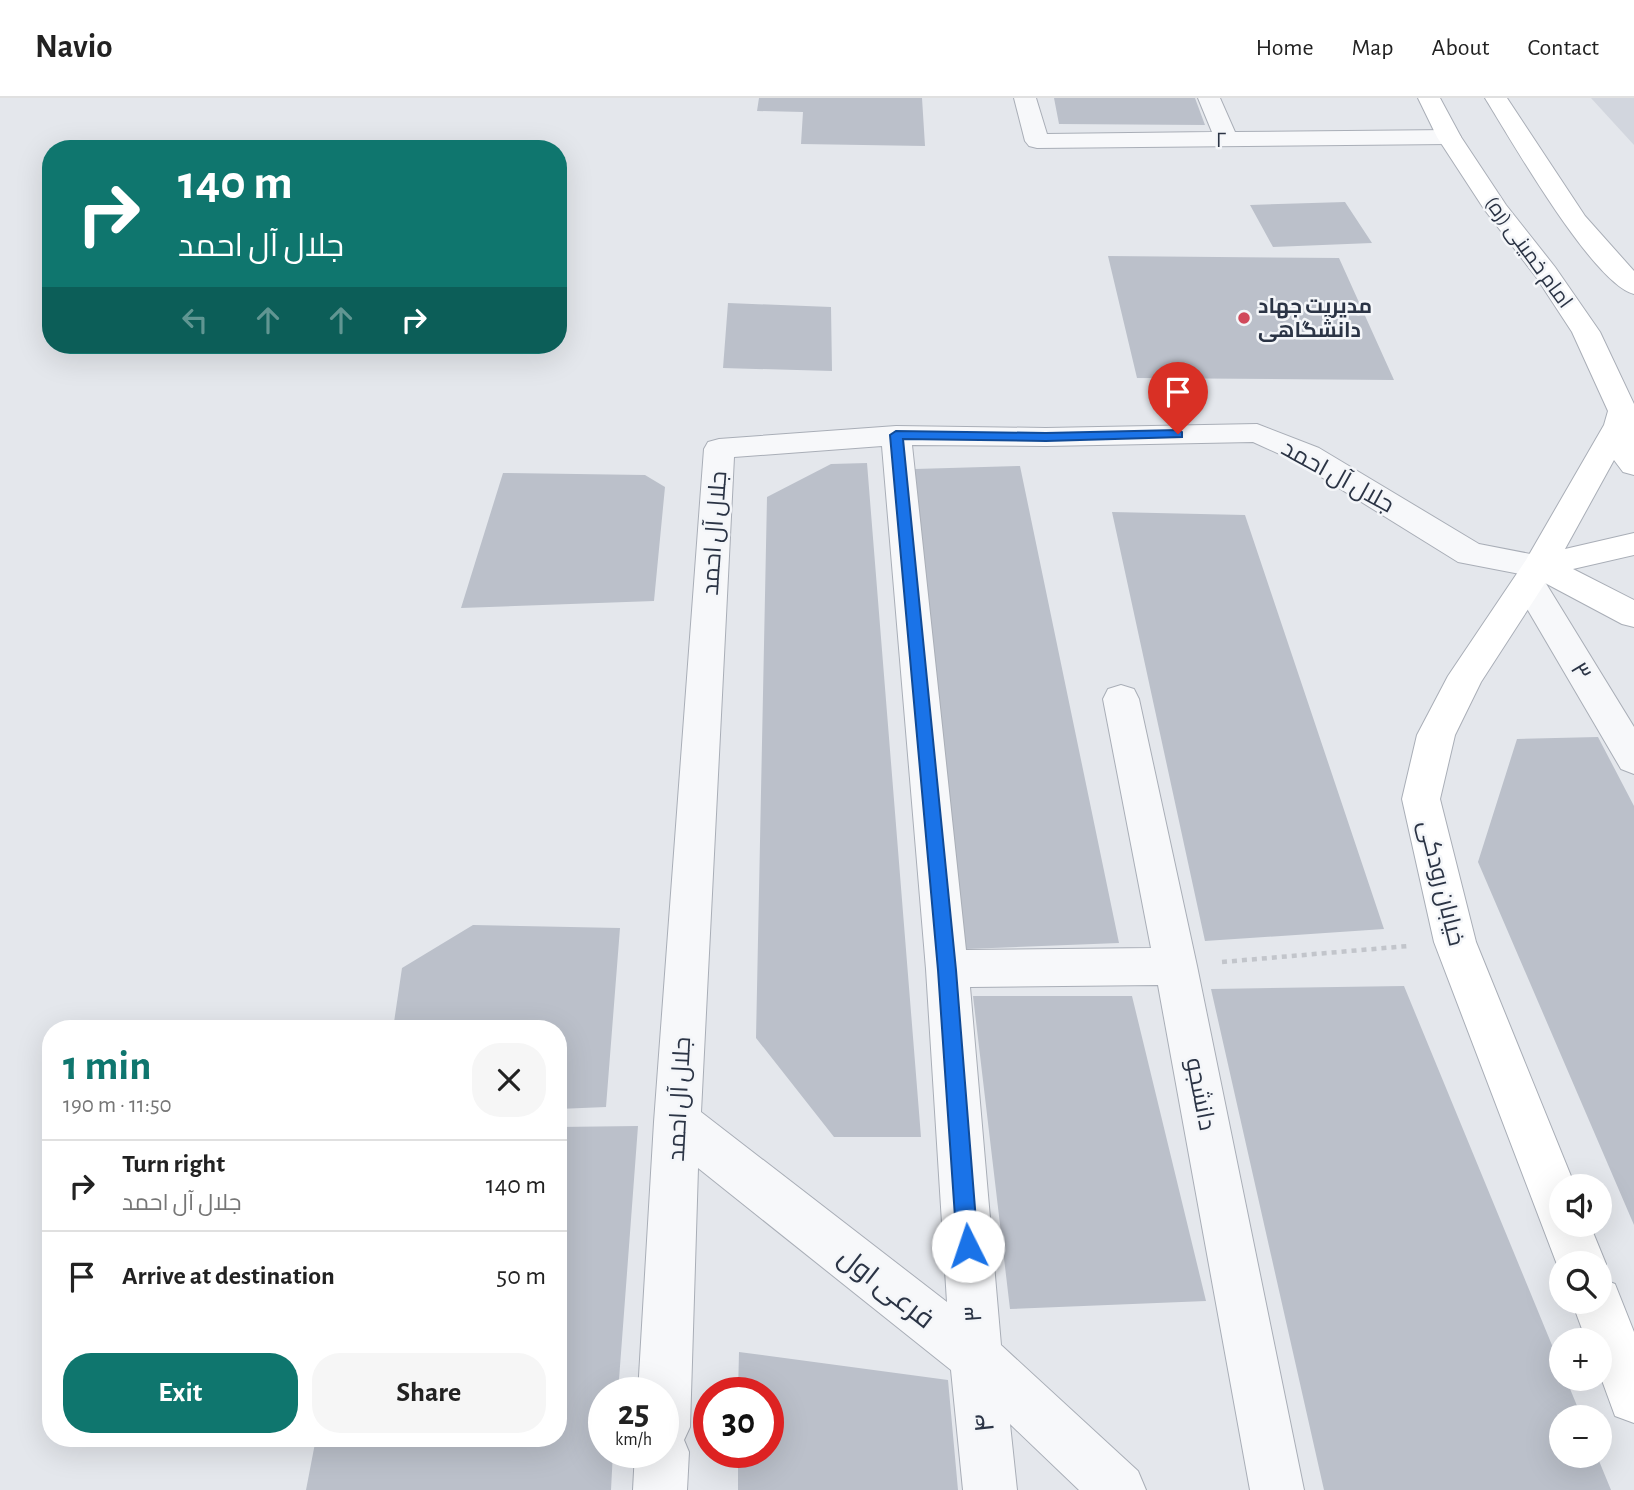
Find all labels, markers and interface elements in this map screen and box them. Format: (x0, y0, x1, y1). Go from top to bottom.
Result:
text: Navio (35, 31, 113, 64)
text: Home (1256, 36, 1314, 60)
text: Map (1352, 36, 1394, 60)
text: About (1432, 36, 1489, 60)
text: Contact (1527, 36, 1599, 60)
street label: ۲ (1215, 130, 1227, 151)
text: 140 m (178, 159, 293, 208)
icon: right (63, 168, 154, 259)
street label: امام خمینی (ره) (1479, 193, 1576, 314)
text: جلال آل احمد (178, 230, 344, 262)
place label: مدیریت جهاد دانشگاهی (1258, 296, 1372, 342)
icon: left (176, 301, 214, 339)
icon: ahead (249, 301, 287, 339)
icon: ahead (322, 301, 360, 339)
icon: right (395, 301, 433, 339)
marker: مدیریت جهاد دانشگاهی (1236, 310, 1252, 326)
pin (1148, 362, 1208, 434)
icon: arrive (1159, 373, 1197, 411)
street label: جلال آل احمد (1277, 434, 1399, 518)
street label: جلال آل احمد (697, 470, 732, 596)
street label: ۳ (1566, 658, 1595, 685)
street label: خیابان رودکی (1413, 818, 1468, 949)
street label: جلال آل احمد (663, 1036, 696, 1162)
button: close (472, 1043, 546, 1117)
text: 1 min (63, 1045, 152, 1087)
street label: دانشجو (1181, 1056, 1220, 1133)
text: 190 m · 11:50 (63, 1094, 172, 1117)
text: Turn right (122, 1151, 225, 1177)
icon: right (63, 1167, 101, 1205)
text: 140 m (486, 1172, 546, 1198)
map controls (1549, 1174, 1612, 1468)
button: sound (1549, 1174, 1612, 1237)
text: جلال آل احمد (122, 1192, 241, 1215)
position arrow (931, 1209, 1005, 1283)
street label: فرعی اول (832, 1243, 939, 1335)
button: search (1549, 1251, 1612, 1314)
icon: arrive (63, 1258, 101, 1296)
text: Arrive at destination (122, 1263, 335, 1289)
text: 50 m (496, 1263, 546, 1289)
street label: ۳ (961, 1305, 987, 1323)
button: + (1549, 1328, 1612, 1391)
button: Exit (63, 1353, 298, 1433)
button: Share (312, 1353, 546, 1433)
speed limit sign: 30 (693, 1377, 784, 1468)
text: 25 (618, 1396, 649, 1431)
button: − (1549, 1405, 1612, 1468)
street label: ۴ (970, 1412, 1000, 1434)
text: km/h (615, 1431, 652, 1449)

